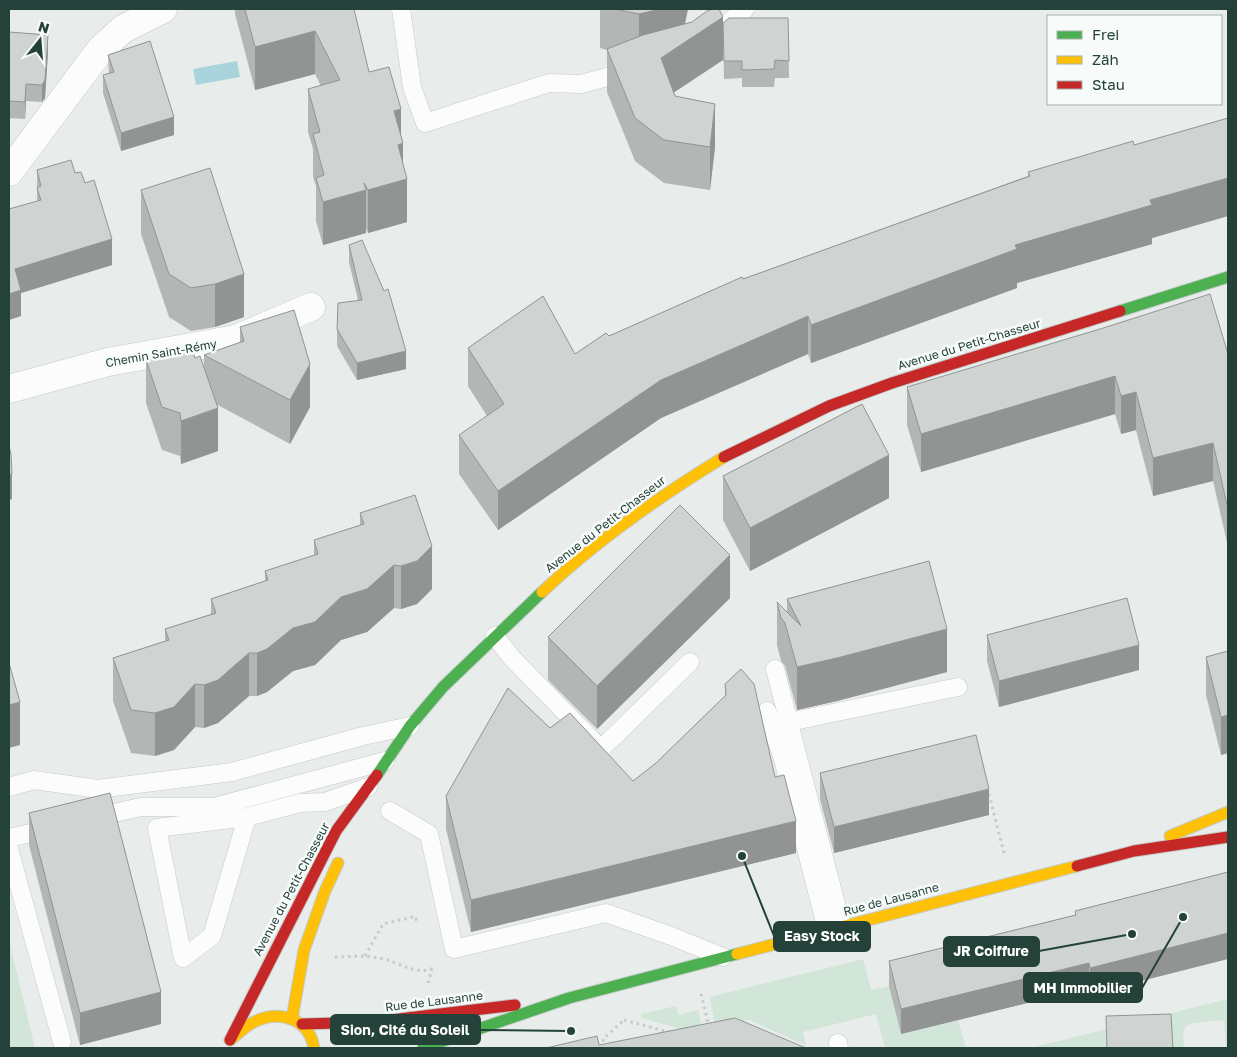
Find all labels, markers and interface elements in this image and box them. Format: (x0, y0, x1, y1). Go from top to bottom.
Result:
north arrow (15, 15, 65, 65)
legend (1047, 15, 1222, 105)
text: N (36, 17, 52, 37)
text: Frei (1092, 25, 1119, 43)
text: Zäh (1092, 50, 1119, 68)
text: Stau (1092, 75, 1125, 93)
street label: Avenue du Petit-Chasseur (896, 315, 1043, 373)
street label: Chemin Saint-Rémy (104, 336, 218, 370)
street label: Avenue du Petit-Chasseur (542, 472, 668, 576)
street label: Avenue du Petit-Chasseur (249, 820, 333, 958)
street label: Rue de Lausanne (842, 879, 940, 919)
callout: Easy Stock (774, 922, 870, 951)
text: Easy Stock (784, 927, 860, 944)
callout: JR Coiffure (944, 937, 1039, 966)
text: JR Coiffure (953, 942, 1029, 959)
callout: MH Immobilier (1024, 973, 1142, 1002)
text: MH Immobilier (1034, 979, 1133, 996)
street label: Rue de Lausanne (384, 988, 484, 1014)
callout: Sion, Cité du Soleil (331, 1015, 480, 1044)
text: Sion, Cité du Soleil (341, 1021, 470, 1038)

